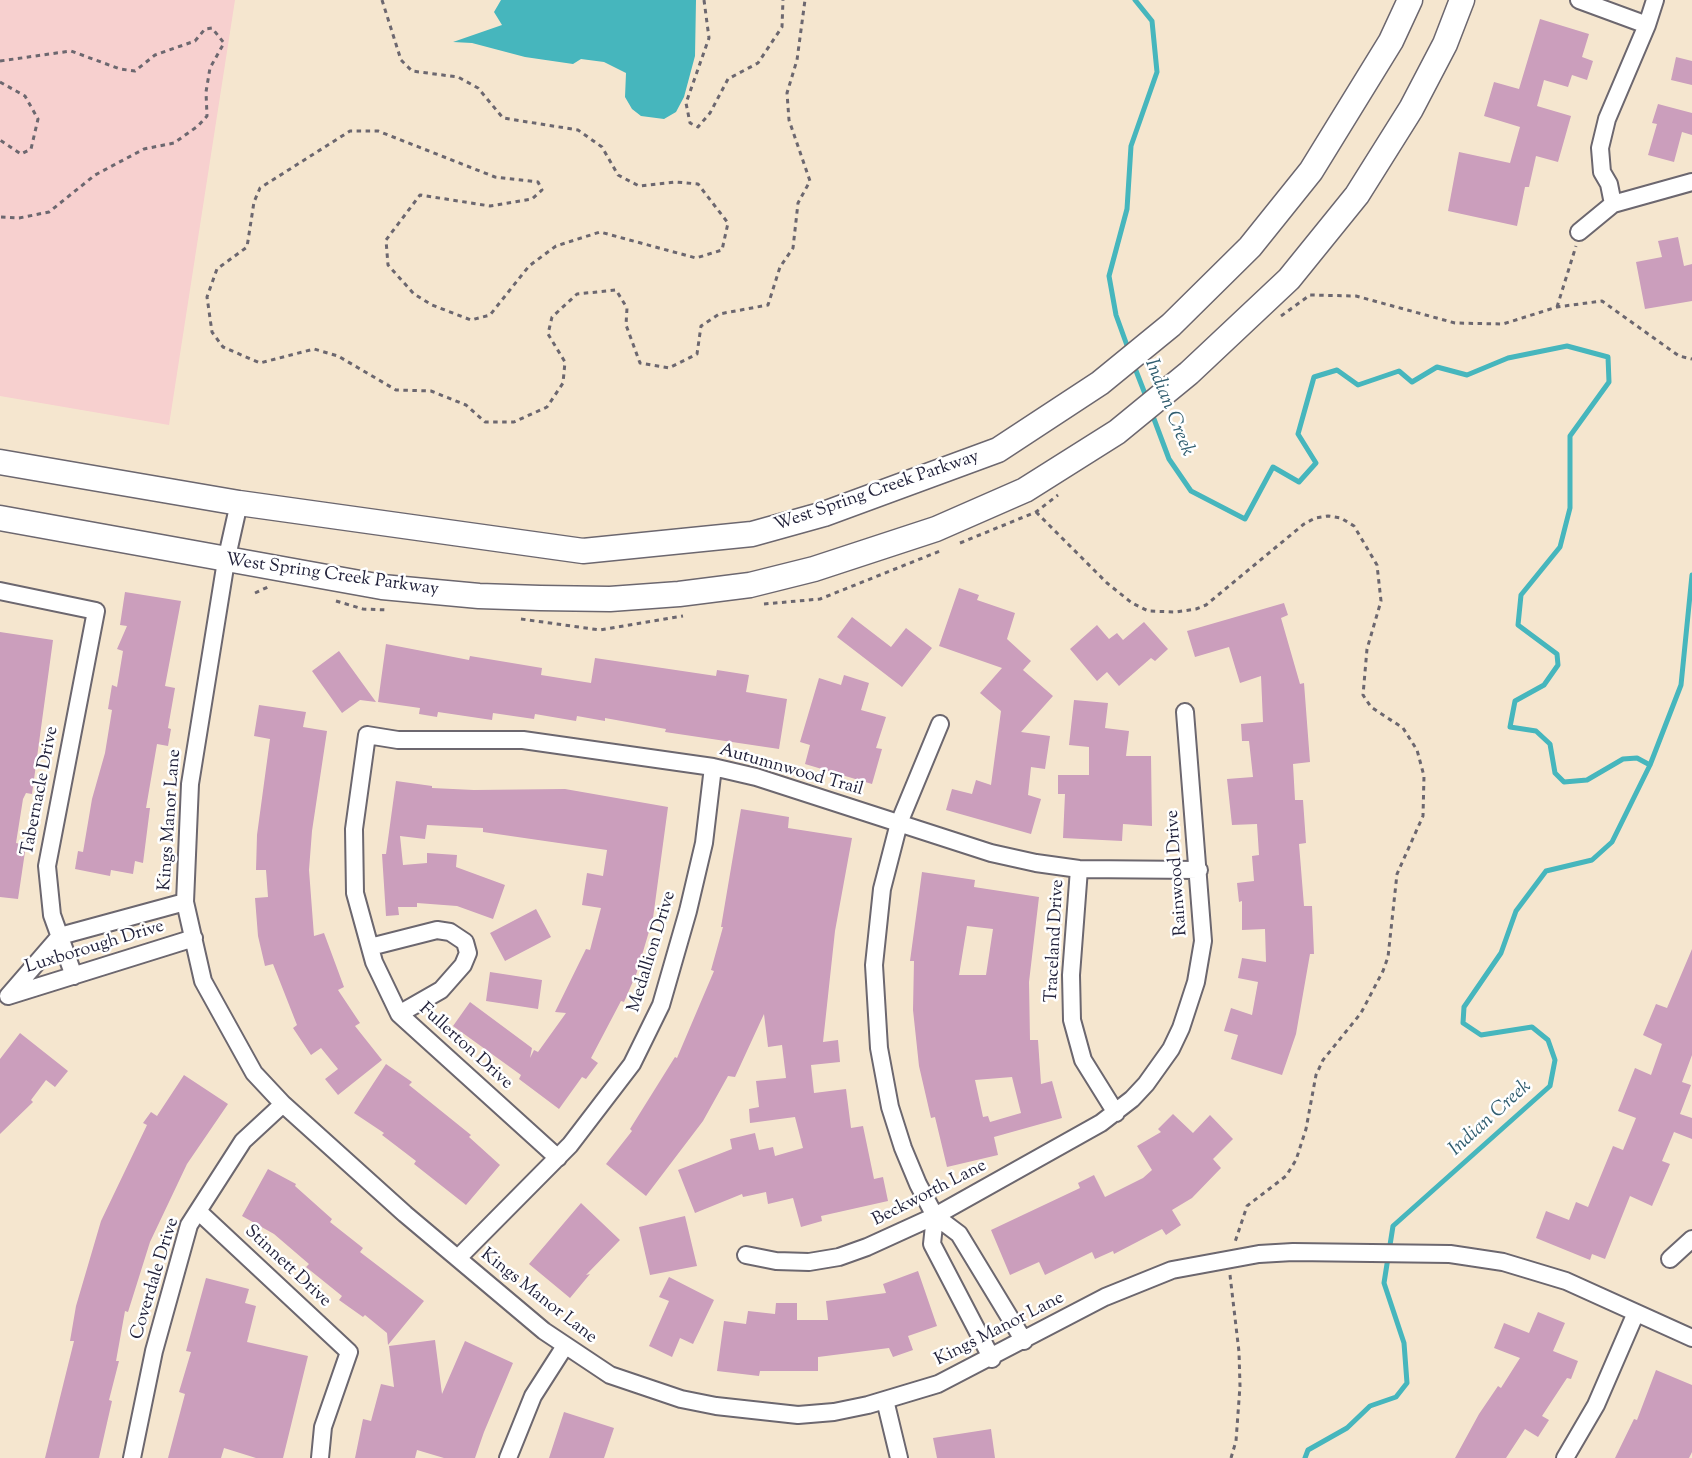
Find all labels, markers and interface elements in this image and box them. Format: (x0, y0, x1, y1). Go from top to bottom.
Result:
water label: Indian Creek (1138, 356, 1198, 460)
street label: West Spring Creek Parkway (772, 447, 982, 537)
street label: West Spring Creek Parkway (224, 550, 440, 602)
street label: Tabernacle Drive (18, 725, 64, 857)
street label: Autumnwood Trail (717, 740, 865, 802)
street label: Kings Manor Lane (155, 748, 187, 892)
street label: Rainwood Drive (1163, 809, 1193, 937)
street label: Traceland Drive (1042, 879, 1070, 1003)
street label: Medallion Drive (624, 889, 682, 1015)
street label: Luxborough Drive (23, 917, 167, 979)
street label: Fullerton Drive (414, 999, 516, 1095)
water label: Indian Creek (1445, 1076, 1537, 1162)
street label: Beckworth Lane (869, 1156, 991, 1232)
street label: Coverdale Drive (127, 1216, 185, 1342)
street label: Stinnett Drive (239, 1221, 335, 1313)
street label: Kings Manor Lane (475, 1245, 601, 1349)
street label: Kings Manor Lane (932, 1288, 1068, 1372)

